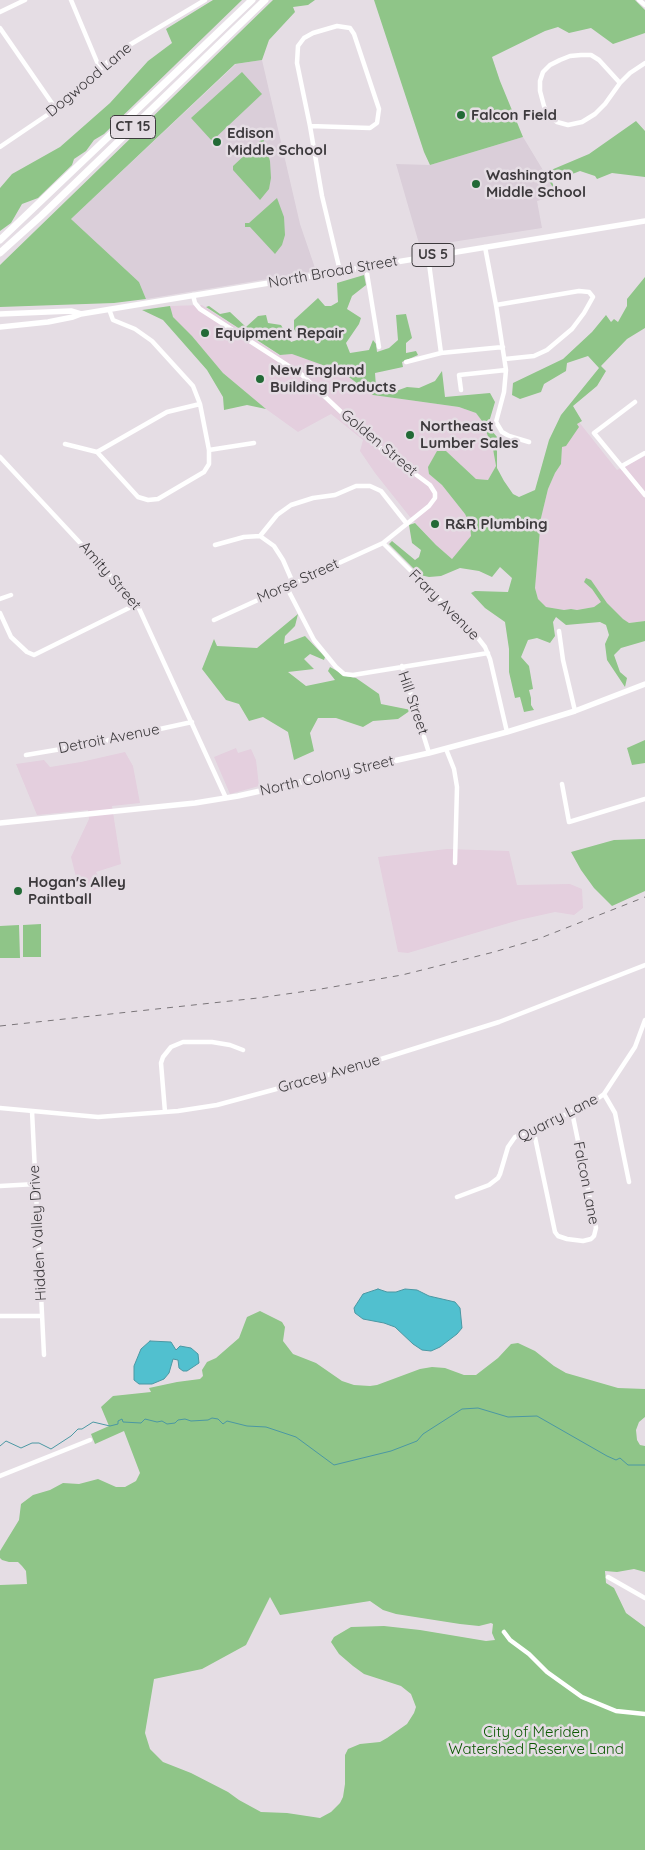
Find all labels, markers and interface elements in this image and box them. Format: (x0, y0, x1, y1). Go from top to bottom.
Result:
street label: Dogwood Lane (43, 39, 135, 121)
place label: Falcon Field (471, 106, 557, 124)
marker: Falcon Field (455, 109, 467, 121)
road number: CT 15 (110, 115, 156, 138)
place label: Edison Middle School (227, 124, 327, 159)
marker: Edison Middle School (211, 136, 223, 148)
place label: Washington Middle School (486, 166, 586, 201)
marker: Washington Middle School (470, 178, 482, 190)
road number: US 5 (412, 244, 454, 266)
street label: North Broad Street (267, 252, 399, 292)
place label: Equipment Repair (215, 324, 345, 342)
marker: Equipment Repair (199, 327, 211, 339)
place label: New England Building Products (270, 361, 396, 396)
marker: New England Building Products (254, 373, 266, 385)
street label: Golden Street (337, 406, 421, 480)
place label: Northeast Lumber Sales (420, 417, 518, 452)
marker: Northeast Lumber Sales (404, 429, 416, 441)
place label: R&R Plumbing (445, 515, 548, 533)
marker: R&R Plumbing (429, 518, 441, 530)
street label: Amity Street (75, 538, 145, 614)
street label: Morse Street (254, 555, 342, 607)
street label: Frary Avenue (405, 566, 483, 644)
street label: Hill Street (394, 669, 432, 737)
street label: Detroit Avenue (57, 720, 161, 758)
street label: North Colony Street (258, 752, 396, 800)
place label: Hogan's Alley Paintball (28, 873, 126, 908)
marker: Hogan's Alley Paintball (12, 885, 24, 897)
street label: Gracey Avenue (276, 1051, 382, 1097)
street label: Quarry Lane (515, 1090, 601, 1146)
street label: Falcon Lane (569, 1140, 603, 1226)
street label: Hidden Valley Drive (25, 1165, 51, 1301)
park label: City of Meriden Watershed Reserve Land (448, 1723, 624, 1758)

